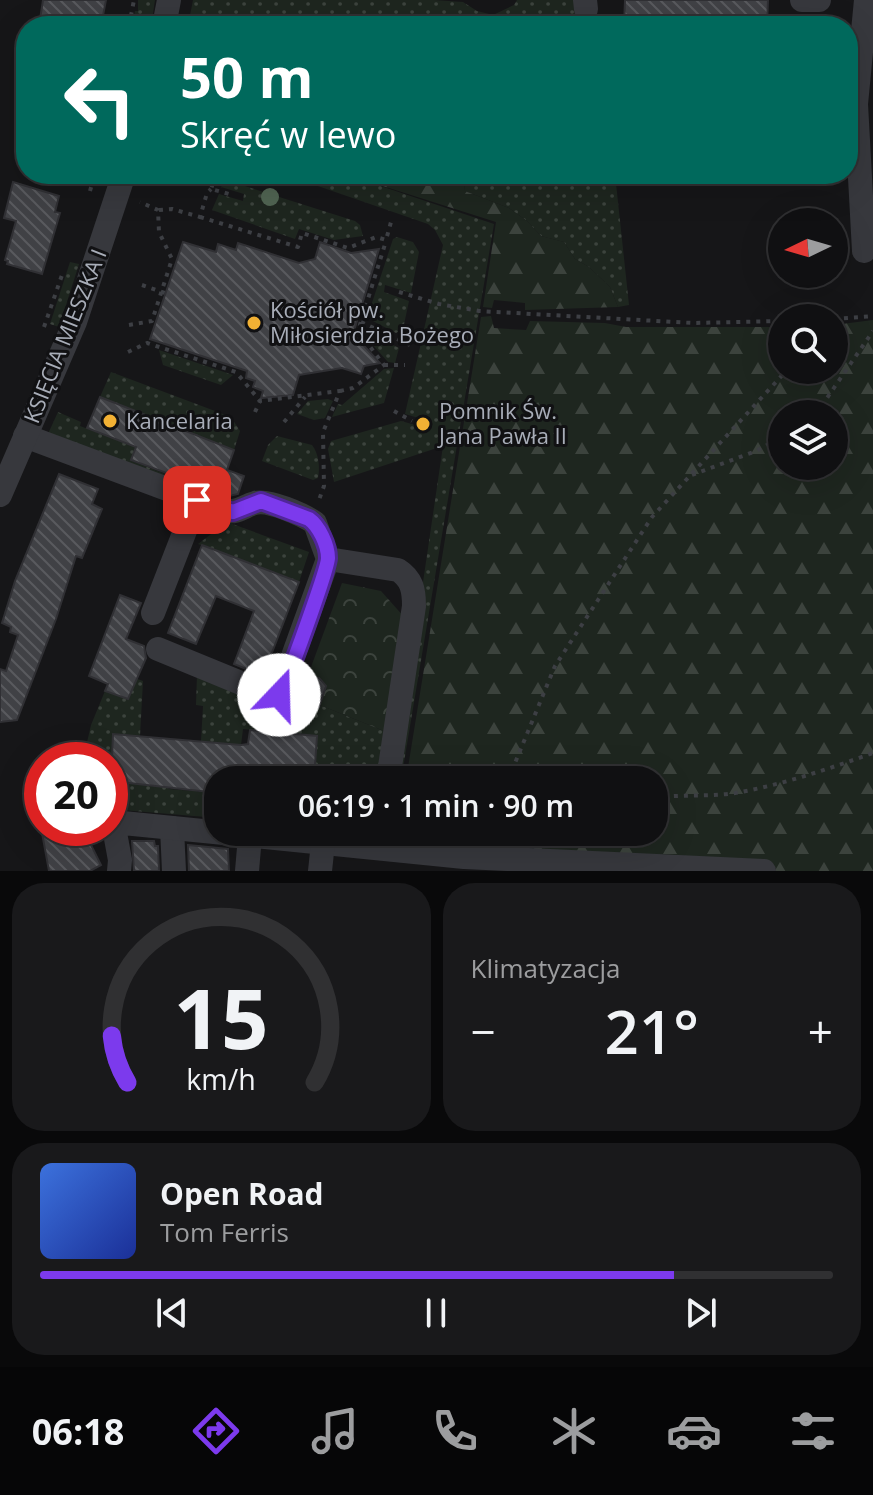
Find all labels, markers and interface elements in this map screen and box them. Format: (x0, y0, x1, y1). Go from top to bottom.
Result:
text: 50 m (180, 38, 314, 114)
icon: left (48, 48, 152, 152)
text: Skręć w lewo (180, 110, 396, 159)
north arrow (768, 208, 848, 288)
map controls (768, 208, 848, 480)
street label: KSIĘCIA MIESZKA I (15, 244, 113, 427)
place label: Kościół pw. Miłosierdzia Bożego (270, 294, 474, 349)
button: search (768, 304, 848, 384)
marker: Kościół pw. Miłosierdzia Bożego (245, 314, 263, 332)
place label: Pomnik Św. Jana Pawła II (437, 395, 567, 450)
button: layers (768, 400, 848, 480)
place label: Kancelaria (126, 405, 233, 435)
marker: Kancelaria (101, 412, 119, 430)
marker: Pomnik Św. Jana Pawła II (414, 415, 432, 433)
pin (163, 466, 231, 534)
icon: arrive (175, 478, 219, 522)
position arrow (237, 653, 321, 737)
speed limit sign: 20 (24, 742, 128, 846)
text: 06:19 · 1 min · 90 m (298, 785, 574, 826)
text: Klimatyzacja (471, 950, 620, 986)
text: 15 (174, 960, 269, 1073)
text: 21° (605, 990, 699, 1072)
text: − (471, 1001, 496, 1061)
text: + (808, 1001, 833, 1061)
text: km/h (187, 1059, 256, 1098)
text: Open Road (160, 1173, 324, 1214)
text: Tom Ferris (160, 1214, 289, 1250)
icon: previous (150, 1291, 194, 1335)
icon: pause (414, 1291, 458, 1335)
icon: next (679, 1291, 723, 1335)
icon: directions (188, 1403, 244, 1459)
icon: music (307, 1403, 363, 1459)
icon: phone (427, 1403, 483, 1459)
icon: climate (546, 1403, 602, 1459)
icon: car (666, 1403, 722, 1459)
icon: filters (785, 1403, 841, 1459)
text: 06:18 (32, 1407, 124, 1456)

